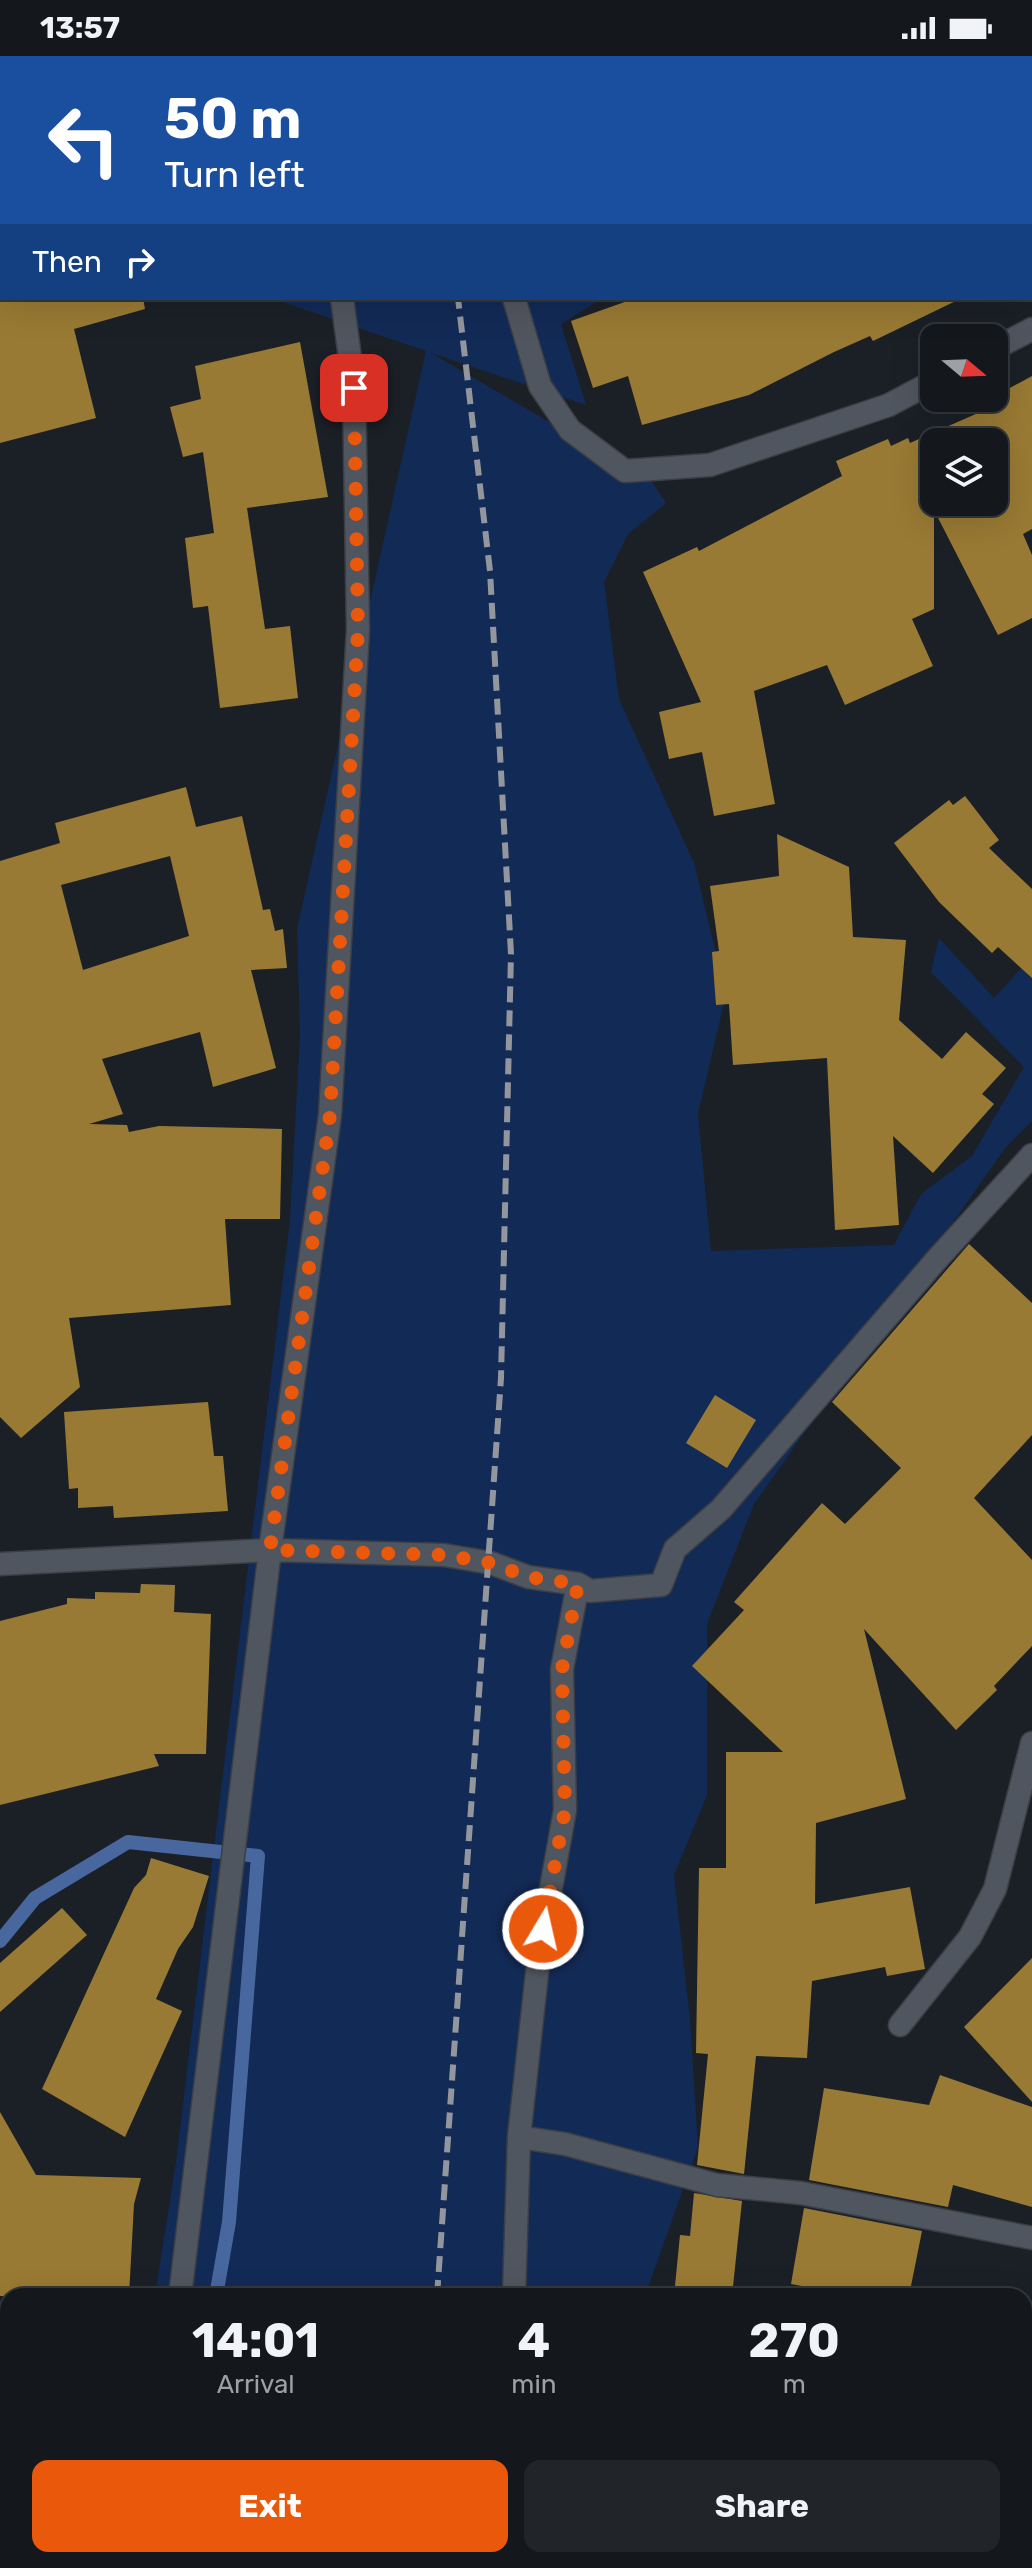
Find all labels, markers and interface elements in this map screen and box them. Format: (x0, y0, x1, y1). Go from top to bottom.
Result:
text: 13:57 (40, 10, 120, 46)
text: 50 m (164, 86, 301, 152)
icon: left (32, 88, 136, 192)
text: Turn left (164, 153, 305, 196)
icon: right (118, 240, 162, 284)
text: Then (32, 244, 102, 280)
north arrow (920, 324, 1008, 412)
map controls (920, 324, 1008, 516)
pin (320, 354, 388, 422)
icon: arrive (332, 366, 376, 410)
button: layers (920, 428, 1008, 516)
position arrow (501, 1887, 585, 1971)
text: 14:01 (192, 2312, 319, 2369)
text: 4 (518, 2312, 550, 2369)
text: 270 (749, 2312, 840, 2369)
text: Arrival (217, 2369, 295, 2400)
text: min (511, 2369, 556, 2400)
text: m (783, 2369, 806, 2400)
button: Exit (32, 2460, 508, 2552)
button: Share (524, 2460, 1000, 2552)

